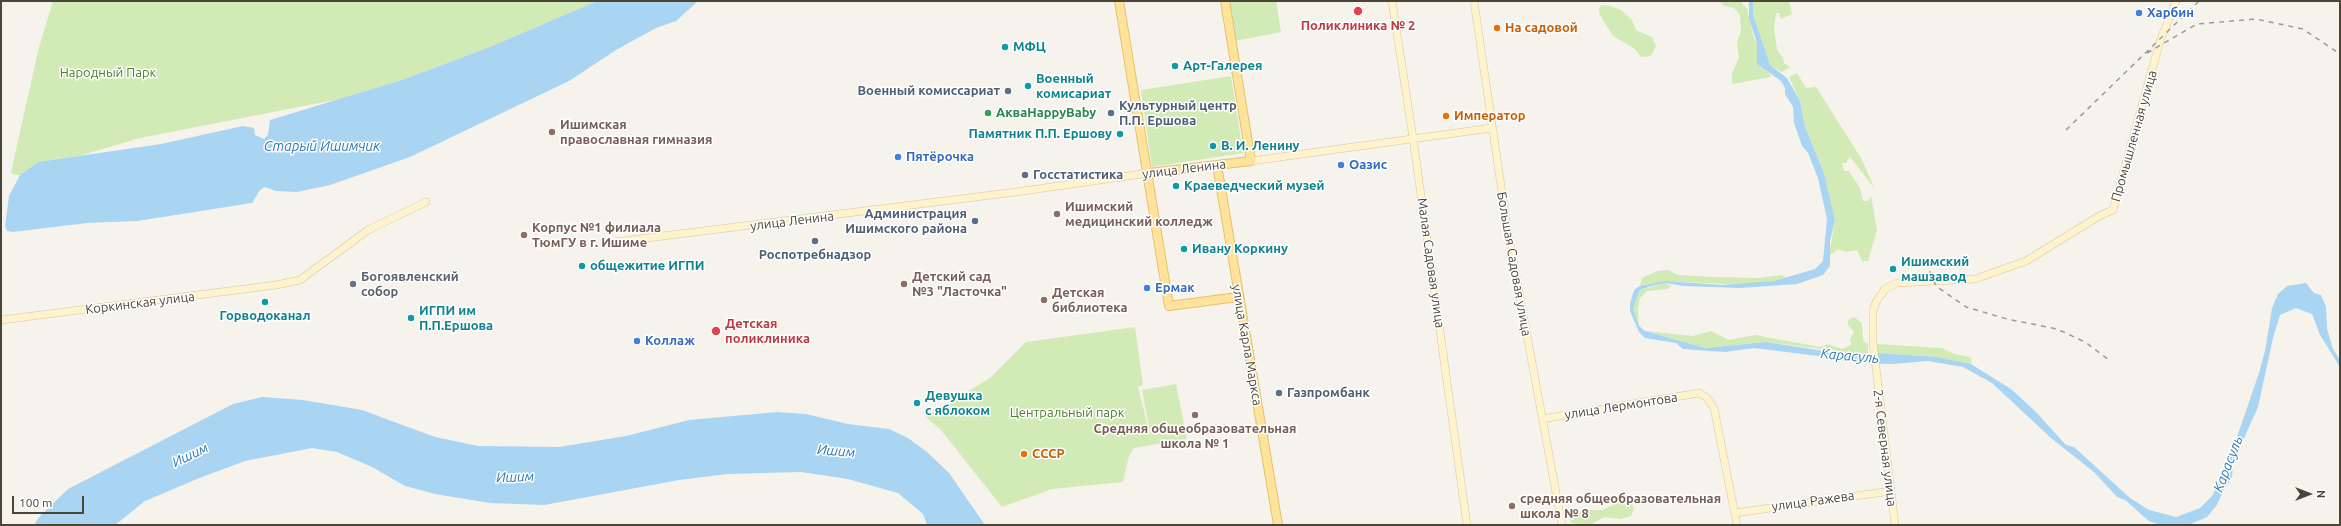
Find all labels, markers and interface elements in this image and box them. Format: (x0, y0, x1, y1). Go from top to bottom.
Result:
marker: Поликлиника № 2 (1352, 5, 1364, 17)
place label: Харбин (2147, 5, 2194, 21)
marker: Харбин (2134, 8, 2144, 18)
place label: Поликлиника № 2 (1301, 18, 1415, 34)
place label: На садовой (1505, 20, 1578, 36)
marker: На садовой (1492, 23, 1502, 33)
place label: МФЦ (1013, 39, 1046, 55)
marker: МФЦ (1000, 42, 1010, 52)
place label: Арт-Галерея (1183, 58, 1262, 74)
marker: Арт-Галерея (1170, 61, 1180, 71)
park label: Народный Парк (60, 65, 156, 81)
street label: Промышленная улица (2108, 68, 2160, 204)
place label: Военный комисариат (1036, 71, 1111, 102)
marker: Военный комисариат (1023, 81, 1033, 91)
place label: Военный комиссариат (857, 83, 1000, 99)
marker: Военный комиссариат (1003, 86, 1013, 96)
place label: Культурный центр П.П. Ершова (1119, 98, 1237, 129)
place label: АкваHappyBaby (996, 105, 1096, 121)
marker: АкваHappyBaby (983, 108, 993, 118)
marker: Культурный центр П.П. Ершова (1106, 108, 1116, 118)
place label: Император (1454, 108, 1526, 124)
marker: Император (1441, 111, 1451, 121)
place label: Ишимская православная гимназия (560, 117, 712, 148)
place label: Памятник П.П. Ершову (969, 126, 1112, 142)
marker: Ишимская православная гимназия (547, 127, 557, 137)
marker: Памятник П.П. Ершову (1115, 129, 1125, 139)
water label: Старый Ишимчик (264, 138, 380, 154)
place label: В. И. Ленину (1221, 138, 1299, 154)
marker: В. И. Ленину (1208, 141, 1218, 151)
place label: Пятёрочка (906, 149, 974, 165)
marker: Пятёрочка (893, 152, 903, 162)
street label: улица Ленина (1141, 156, 1227, 182)
place label: Оазис (1349, 157, 1387, 173)
marker: Оазис (1336, 160, 1346, 170)
place label: Госстатистика (1033, 167, 1123, 183)
marker: Госстатистика (1020, 170, 1030, 180)
place label: Краеведческий музей (1184, 178, 1325, 194)
marker: Краеведческий музей (1171, 181, 1181, 191)
street label: Большая Садовая улица (1494, 191, 1534, 337)
street label: Малая Садовая улица (1414, 197, 1448, 329)
place label: Ишимский медицинский колледж (1065, 199, 1213, 230)
place label: Администрация Ишимского района (845, 206, 967, 237)
street label: улица Ленина (749, 208, 835, 234)
marker: Ишимский медицинский колледж (1052, 209, 1062, 219)
marker: Администрация Ишимского района (970, 216, 980, 226)
place label: Корпус №1 филиала ТюмГУ в г. Ишиме (532, 220, 661, 251)
marker: Корпус №1 филиала ТюмГУ в г. Ишиме (519, 230, 529, 240)
marker: Роспотребнадзор (810, 236, 820, 246)
place label: Ивану Коркину (1192, 241, 1288, 257)
marker: Ивану Коркину (1179, 244, 1189, 254)
place label: Роспотребнадзор (759, 247, 871, 263)
place label: Ишимский машзавод (1901, 254, 1969, 285)
place label: общежитие ИГПИ (590, 258, 704, 274)
marker: общежитие ИГПИ (577, 261, 587, 271)
marker: Ишимский машзавод (1888, 264, 1898, 274)
place label: Богоявленский собор (361, 269, 459, 300)
place label: Детский сад №3 "Ласточка" (912, 269, 1007, 300)
marker: Богоявленский собор (348, 279, 358, 289)
marker: Детский сад №3 "Ласточка" (899, 279, 909, 289)
place label: Ермак (1155, 280, 1195, 296)
marker: Ермак (1142, 283, 1152, 293)
street label: улица Карла Маркса (1229, 283, 1265, 407)
place label: Детская библиотека (1052, 285, 1128, 316)
street label: Коркинская улица (85, 289, 195, 317)
marker: Детская библиотека (1039, 295, 1049, 305)
marker: Горводоканал (260, 297, 270, 307)
place label: ИГПИ им П.П.Ершова (419, 303, 493, 334)
place label: Горводоканал (220, 308, 310, 324)
marker: ИГПИ им П.П.Ершова (406, 313, 416, 323)
place label: Детская поликлиника (725, 316, 810, 347)
marker: Детская поликлиника (710, 325, 722, 337)
place label: Коллаж (645, 333, 695, 349)
marker: Коллаж (632, 336, 642, 346)
water label: Карасуль (1820, 345, 1880, 367)
place label: Газпромбанк (1287, 385, 1370, 401)
place label: Девушка с яблоком (925, 388, 990, 419)
marker: Газпромбанк (1274, 388, 1284, 398)
street label: 2-я Северная улица (1870, 388, 1900, 508)
street label: улица Лермонтова (1563, 389, 1679, 423)
marker: Девушка с яблоком (912, 398, 922, 408)
park label: Центральный парк (1010, 405, 1124, 421)
marker: Средняя общеобразовательная школа № 1 (1190, 410, 1200, 420)
place label: Средняя общеобразовательная школа № 1 (1093, 421, 1297, 452)
water label: Карасуль (2210, 434, 2246, 494)
water label: Ишим (169, 439, 211, 471)
water label: Ишим (816, 441, 856, 461)
place label: СССР (1032, 446, 1065, 462)
marker: СССР (1019, 449, 1029, 459)
water label: Ишим (496, 468, 534, 486)
north arrow (2289, 474, 2329, 514)
street label: улица Ражева (1771, 487, 1855, 515)
scale bar (14, 488, 86, 514)
text: N (2315, 490, 2327, 498)
place label: средняя общеобразовательная школа № 8 (1520, 491, 1721, 522)
text: 100 m (19, 496, 52, 509)
marker: средняя общеобразовательная школа № 8 (1507, 501, 1517, 511)

